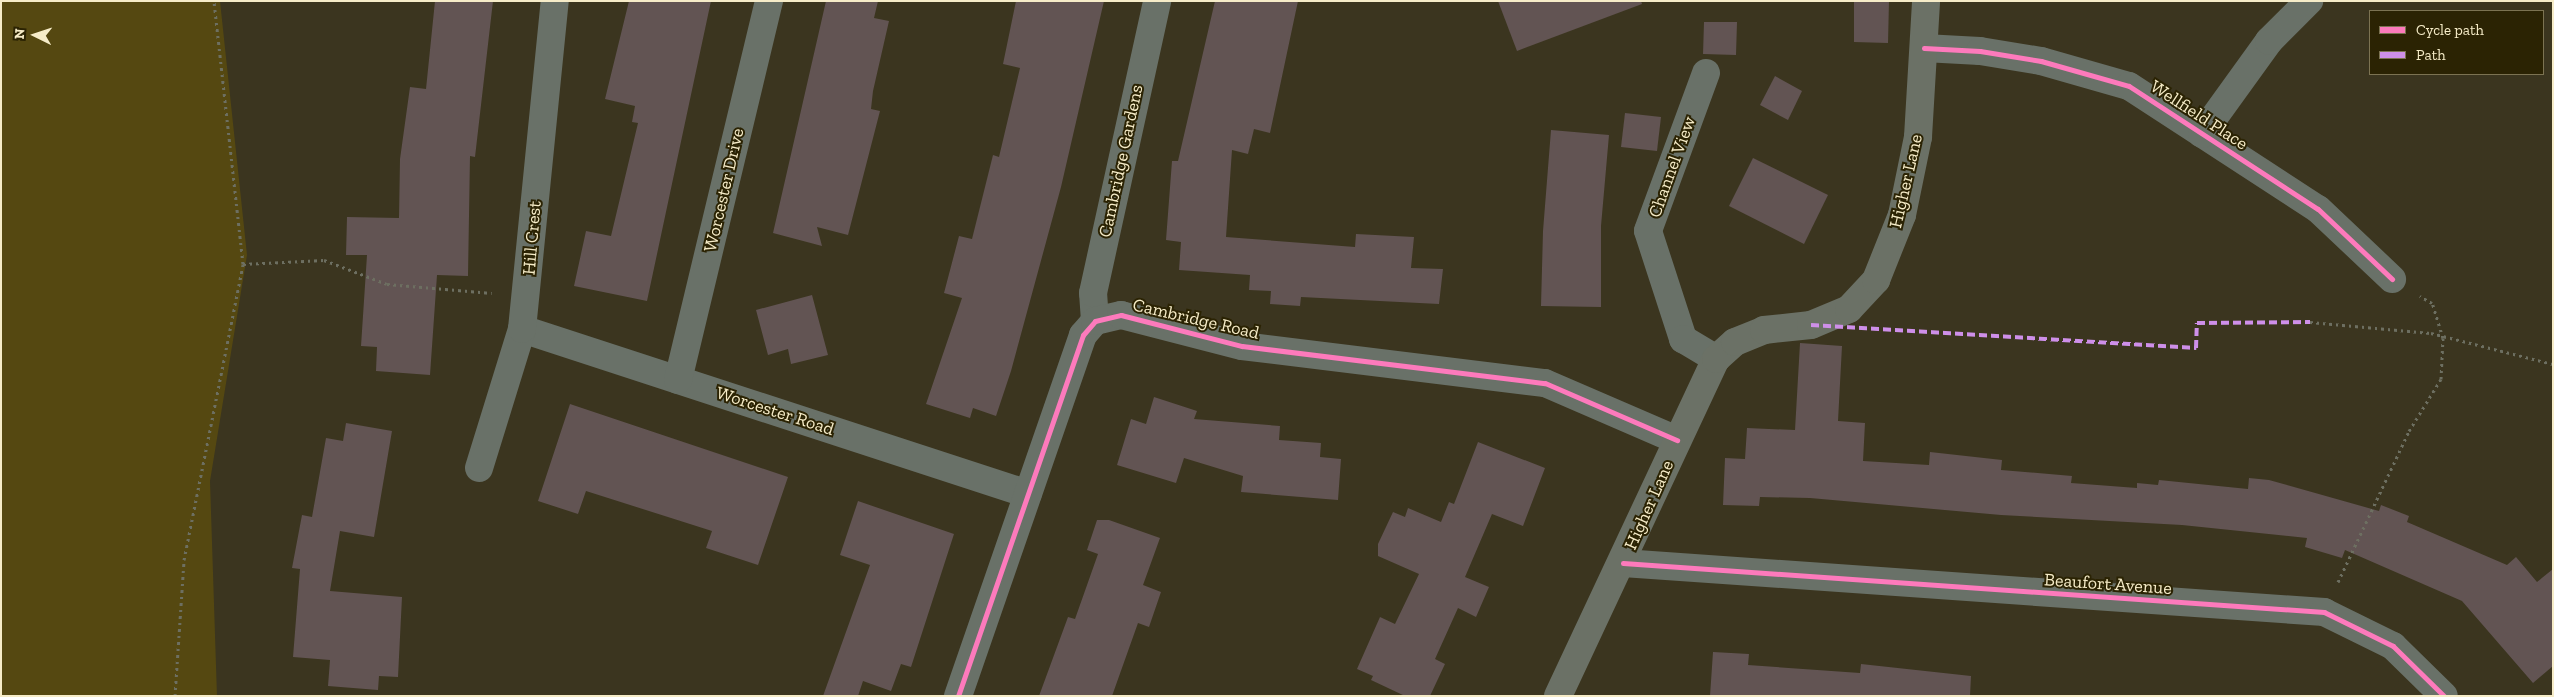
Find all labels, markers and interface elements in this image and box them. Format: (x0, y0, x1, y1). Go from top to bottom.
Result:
north arrow (10, 10, 60, 60)
legend (2369, 10, 2544, 75)
text: Cycle path (2416, 21, 2484, 39)
text: N (11, 28, 28, 40)
text: Path (2416, 46, 2446, 64)
street label: Wellfield Place (2146, 75, 2252, 155)
street label: Cambridge Gardens (1094, 83, 1148, 239)
street label: Channel View (1644, 113, 1700, 221)
street label: Worcester Drive (699, 126, 749, 254)
street label: Higher Lane (1885, 132, 1927, 230)
street label: Hill Crest (518, 200, 546, 276)
street label: Cambridge Road (1131, 294, 1261, 344)
street label: Worcester Road (713, 382, 837, 440)
street label: Higher Lane (1620, 457, 1678, 553)
street label: Beaufort Avenue (2043, 569, 2173, 599)

